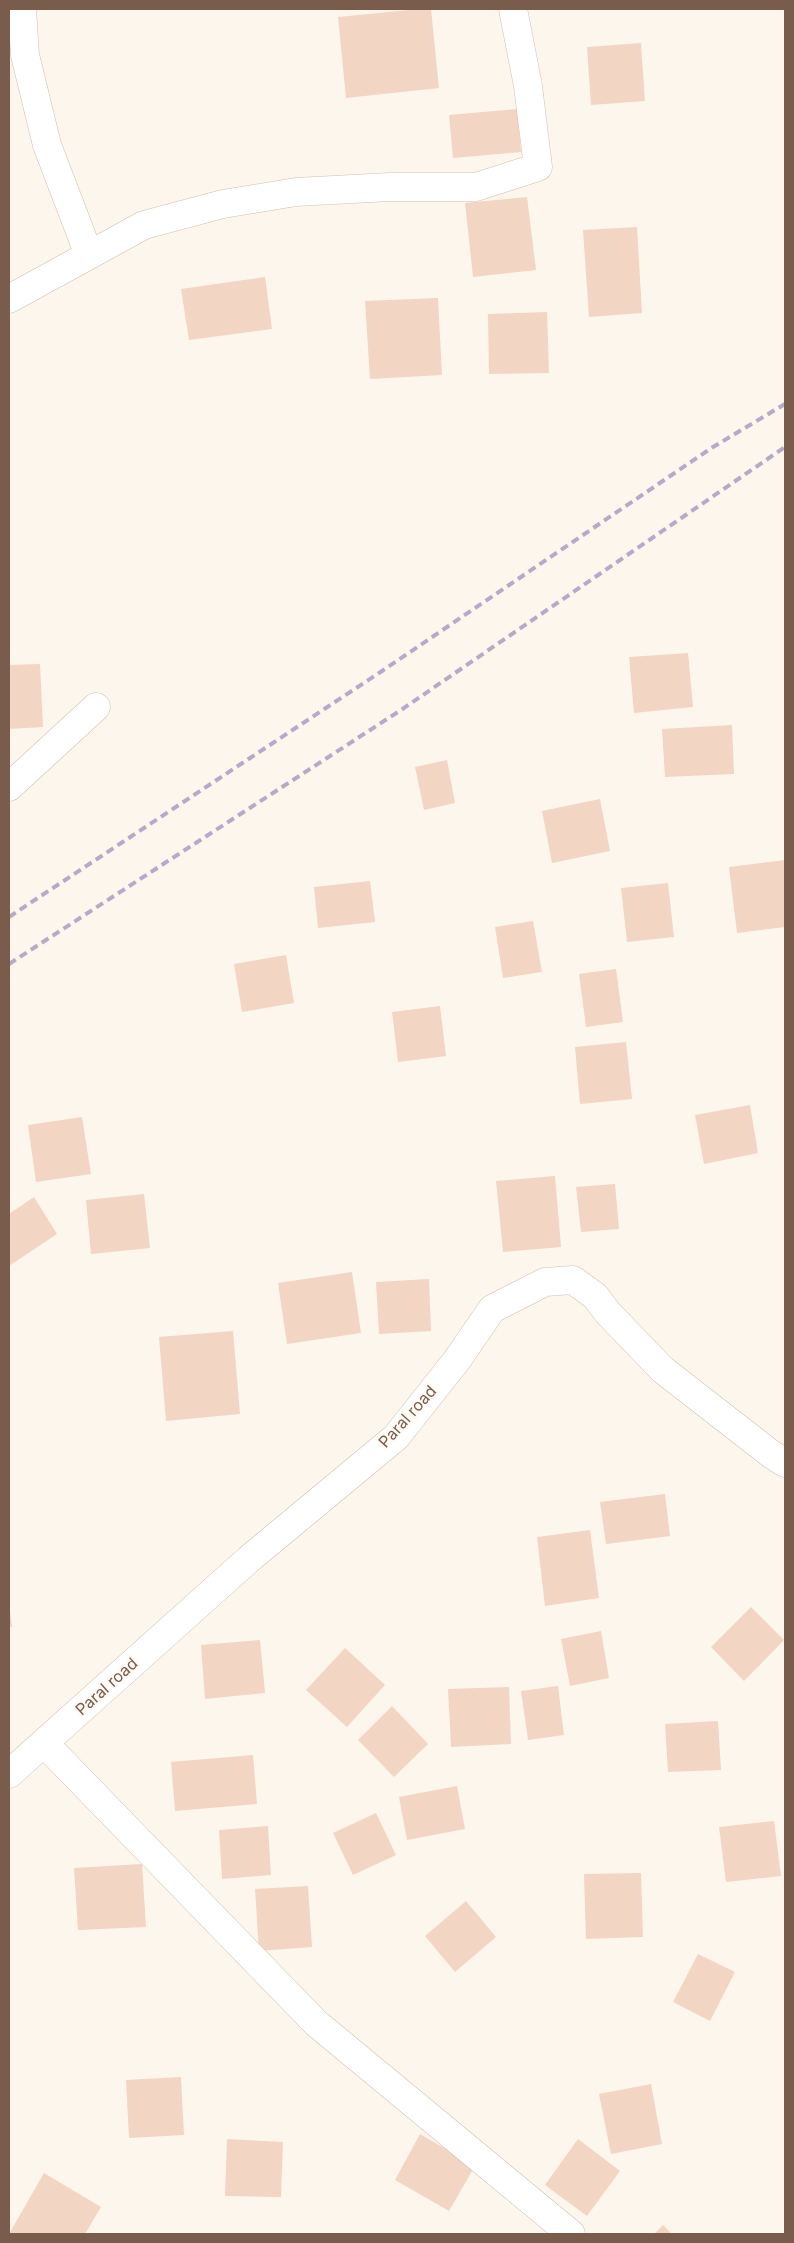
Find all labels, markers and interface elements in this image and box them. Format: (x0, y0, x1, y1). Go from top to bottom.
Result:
street label: Paral road (375, 1382, 441, 1452)
street label: Paral road (72, 1654, 142, 1720)

